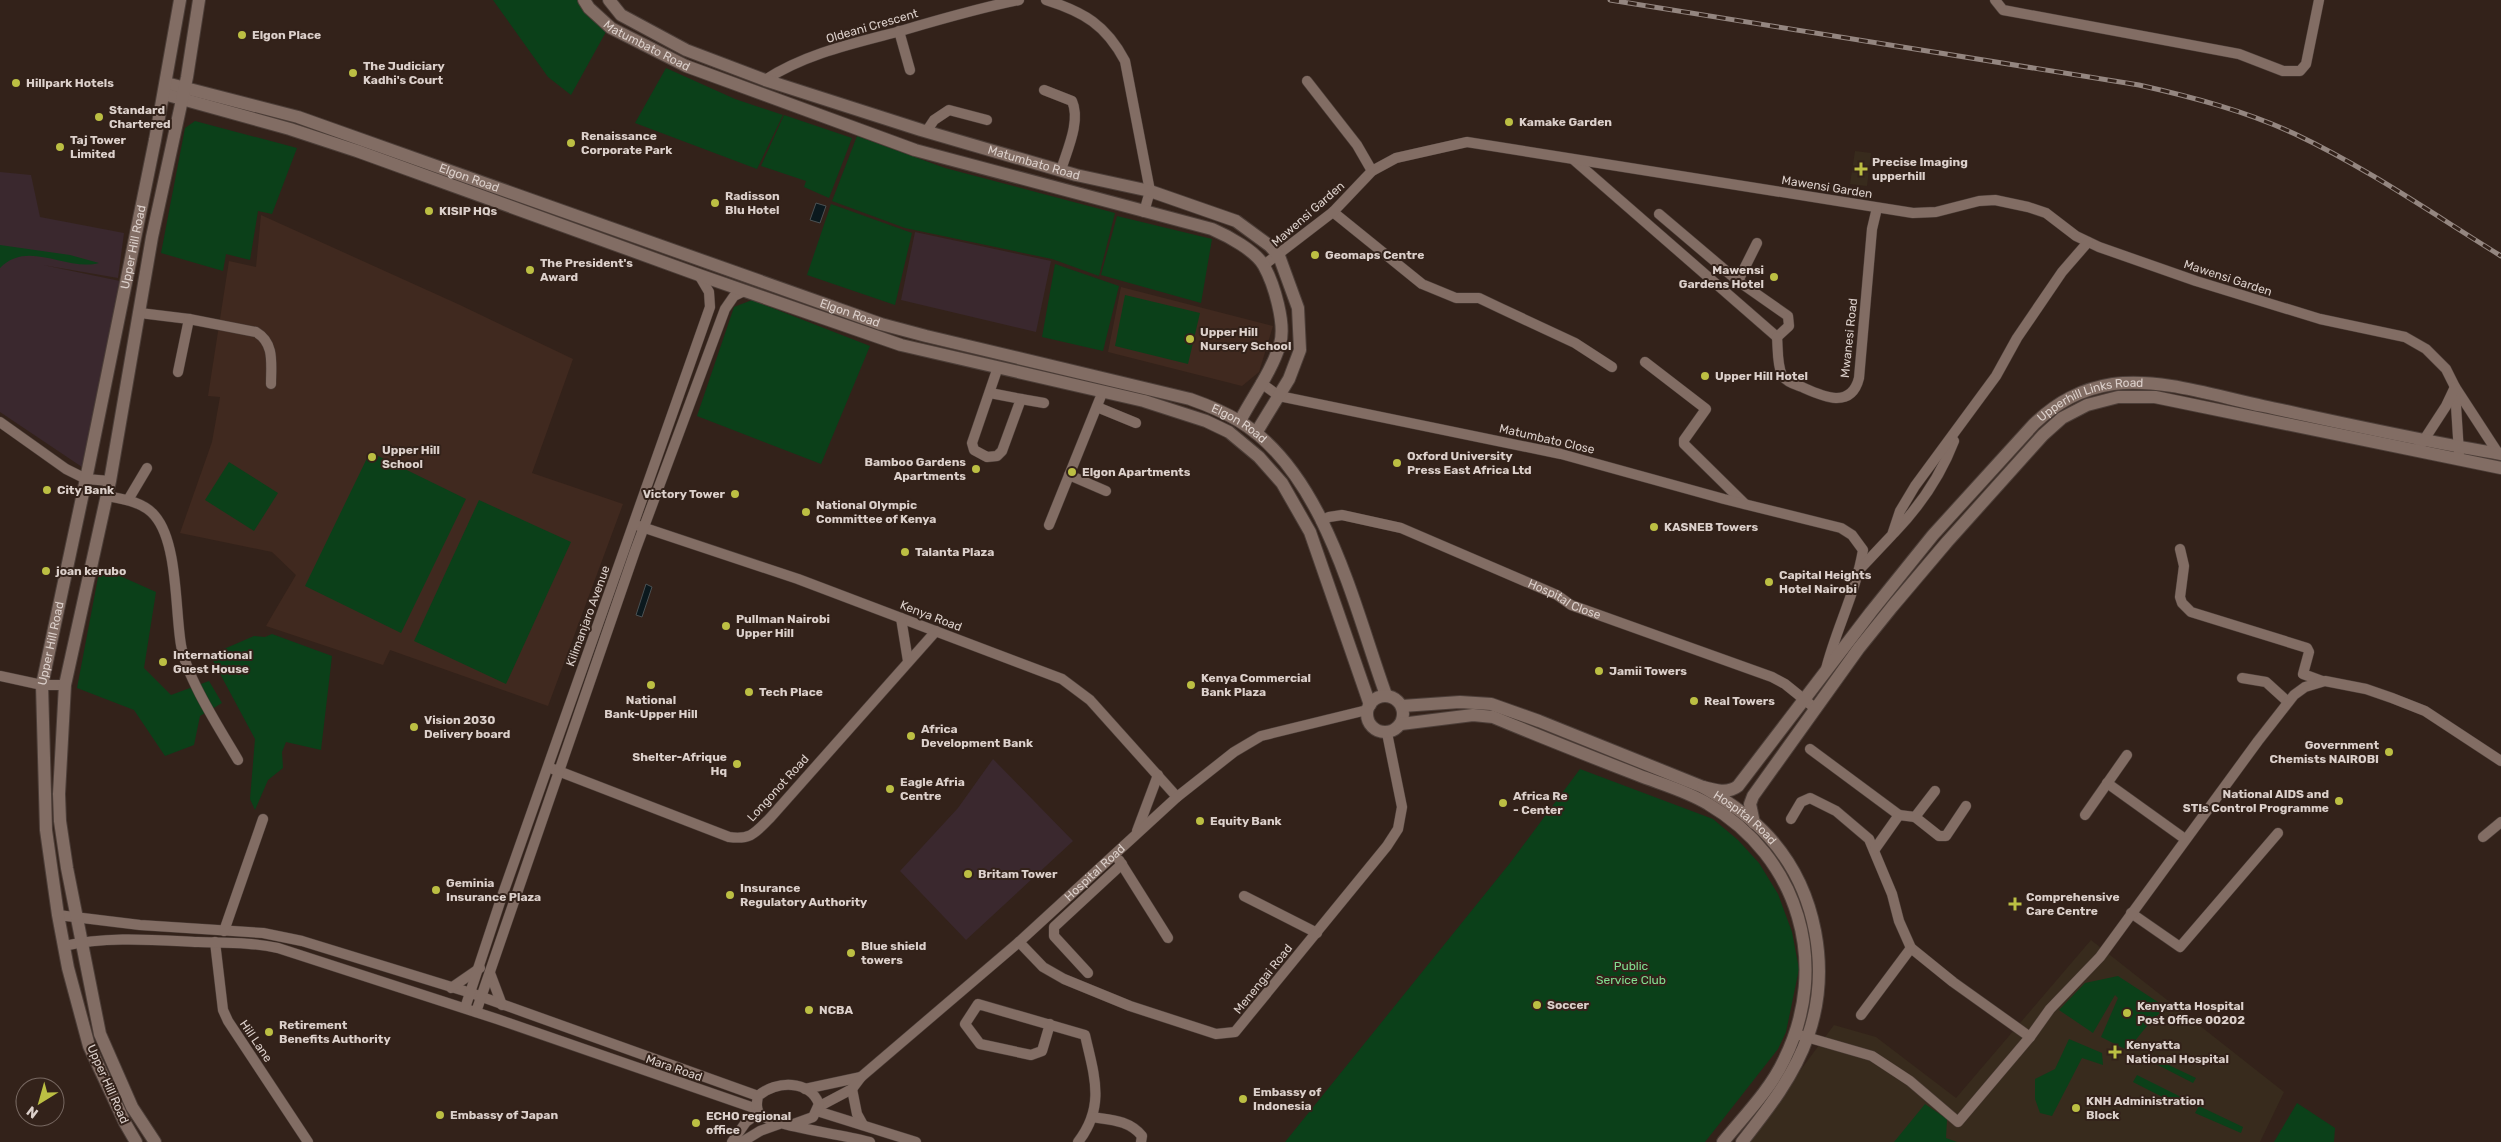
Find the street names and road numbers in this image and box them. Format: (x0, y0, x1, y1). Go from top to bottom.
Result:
street label: Oldeani Crescent (824, 6, 920, 46)
street label: Matumbato Road (600, 18, 692, 74)
street label: Matumbato Road (986, 143, 1081, 183)
street label: Elgon Road (437, 161, 501, 195)
street label: Mawensi Garden (1781, 173, 1873, 201)
street label: Mawensi Garden (1269, 179, 1347, 249)
street label: Upper Hill Road (118, 204, 149, 290)
street label: Mawensi Garden (2182, 257, 2274, 299)
street label: Elgon Road (818, 296, 882, 330)
street label: Mwanesi Road (1838, 297, 1860, 379)
street label: Upperhill Links Road (2034, 376, 2144, 425)
street label: Elgon Road (1209, 401, 1270, 446)
street label: Matumbato Close (1498, 421, 1596, 457)
street label: Kilimanjaro Avenue (563, 563, 613, 668)
street label: Hospital Close (1526, 576, 1603, 622)
street label: Kenya Road (898, 598, 964, 634)
street label: Upper Hill Road (35, 600, 67, 687)
street label: Longonot Road (744, 752, 812, 824)
street label: Hospital Road (1711, 788, 1779, 847)
street label: Hospital Road (1061, 841, 1128, 904)
street label: Menengai Road (1231, 941, 1295, 1017)
street label: Hill Lane (237, 1017, 275, 1065)
street label: Upper Hill Road (84, 1042, 132, 1126)
street label: Mara Road (644, 1052, 704, 1084)

